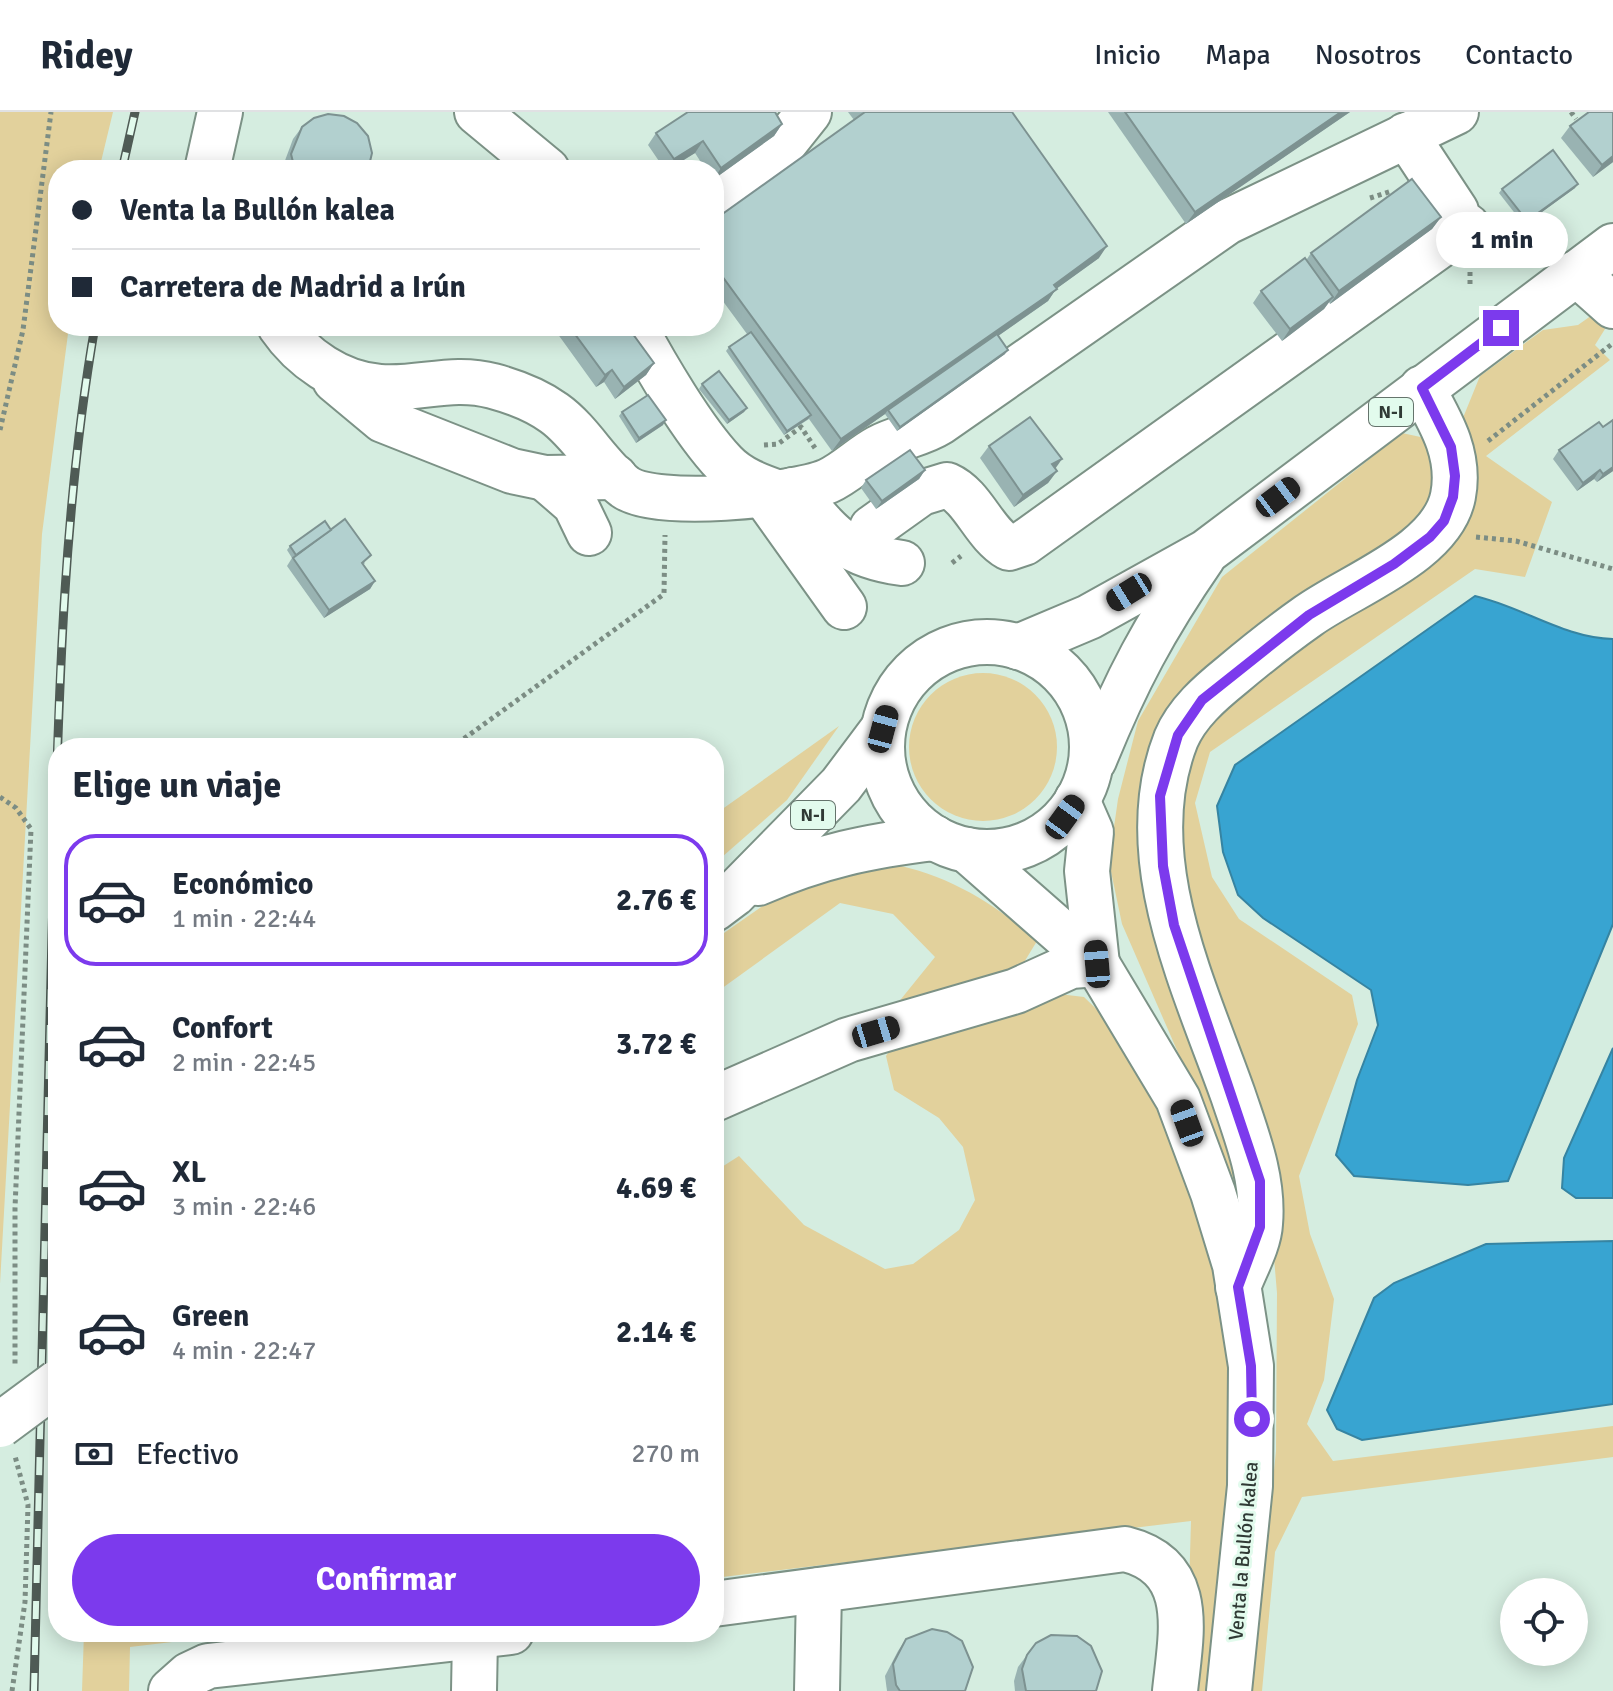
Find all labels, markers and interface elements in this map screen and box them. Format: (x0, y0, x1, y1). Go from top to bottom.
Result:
text: Ridey (40, 32, 133, 79)
text: Inicio (1094, 38, 1161, 72)
text: Mapa (1205, 38, 1271, 72)
text: Nosotros (1315, 38, 1421, 72)
text: Contacto (1465, 38, 1573, 72)
text: Venta la Bullón kalea (120, 192, 395, 229)
callout: 1 min (1435, 212, 1567, 268)
text: 1 min (1471, 224, 1533, 256)
text: Carretera de Madrid a Irún (120, 269, 466, 306)
route end (1483, 310, 1519, 346)
road number: N-I (1369, 398, 1413, 426)
car (1252, 473, 1304, 521)
car (1102, 569, 1156, 615)
car (865, 703, 901, 755)
text: Elige un viaje (72, 763, 281, 808)
car (1041, 791, 1089, 843)
road number: N-I (791, 801, 835, 829)
icon: car (76, 864, 148, 936)
text: Económico (172, 866, 314, 903)
text: 2.76 € (616, 882, 696, 919)
text: 1 min · 22:44 (172, 903, 316, 935)
car (1083, 939, 1111, 989)
icon: car (76, 1008, 148, 1080)
text: Confort (172, 1010, 273, 1047)
car (850, 1014, 902, 1050)
text: 3.72 € (616, 1026, 696, 1063)
text: 2 min · 22:45 (172, 1047, 316, 1079)
car (1168, 1096, 1206, 1150)
icon: car (76, 1152, 148, 1224)
text: XL (172, 1154, 206, 1191)
text: 4.69 € (616, 1170, 696, 1207)
text: 3 min · 22:46 (172, 1191, 316, 1223)
icon: car (76, 1296, 148, 1368)
text: Green (172, 1298, 249, 1335)
text: 2.14 € (616, 1314, 696, 1351)
text: 4 min · 22:47 (172, 1335, 316, 1367)
route start (1234, 1401, 1270, 1437)
icon: cash (72, 1432, 116, 1476)
text: Efectivo (136, 1436, 239, 1473)
text: 270 m (631, 1438, 700, 1470)
street label: Venta la Bullón kalea (1223, 1461, 1264, 1642)
button: Confirmar (72, 1534, 700, 1626)
map controls (1500, 1578, 1588, 1666)
button: locate (1500, 1578, 1588, 1666)

